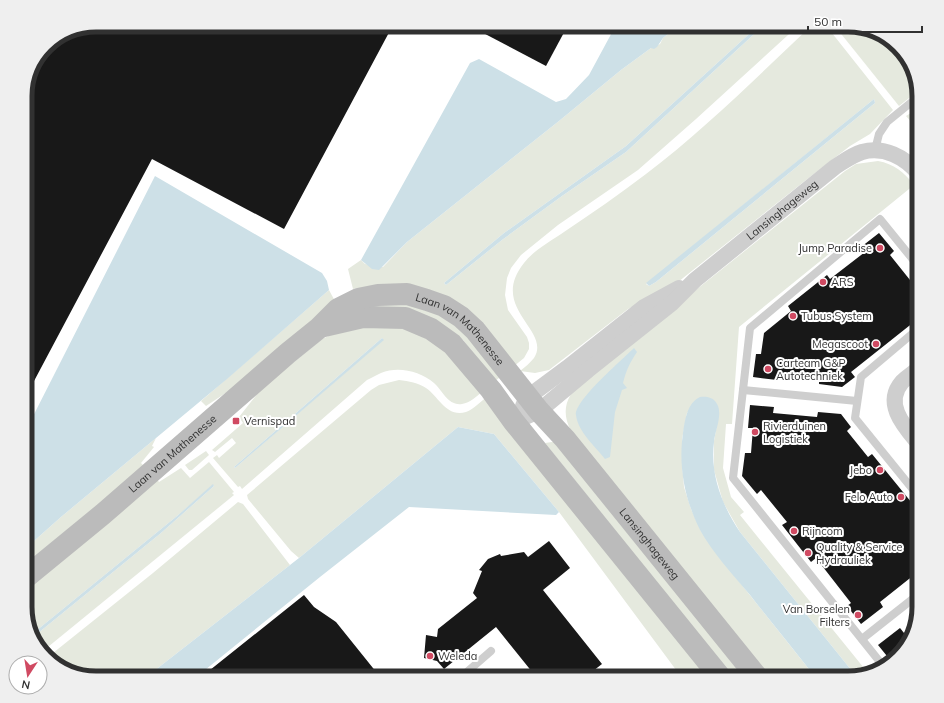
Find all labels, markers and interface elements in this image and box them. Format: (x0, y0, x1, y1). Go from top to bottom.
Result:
scale bar (808, 8, 922, 34)
text: 50 m (814, 14, 842, 29)
street label: Lansinghageweg (743, 177, 821, 243)
place label: Jump Paradise (798, 241, 872, 255)
marker: Jump Paradise (875, 243, 885, 253)
place label: ARS (831, 275, 854, 289)
marker: ARS (818, 277, 828, 287)
street label: Laan van Mathenesse (414, 290, 507, 368)
place label: Tubus System (801, 309, 872, 323)
marker: Tubus System (788, 311, 798, 321)
place label: Megascoot (812, 337, 868, 351)
marker: Megascoot (871, 339, 881, 349)
place label: Carteam G&P Autotechniek (776, 356, 846, 383)
marker: Carteam G&P Autotechniek (763, 364, 773, 374)
street label: Laan van Mathenesse (126, 412, 219, 496)
place label: Vernispad (244, 414, 295, 428)
marker: Vernispad (231, 416, 241, 426)
place label: Rivierduinen Logistiek (763, 419, 826, 446)
marker: Rivierduinen Logistiek (750, 427, 760, 437)
place label: Jebo (850, 463, 872, 477)
marker: Jebo (875, 465, 885, 475)
place label: Felo Auto (845, 490, 893, 504)
marker: Felo Auto (896, 492, 906, 502)
street label: Lansinghageweg (617, 505, 683, 582)
place label: Rijncom (802, 524, 843, 538)
marker: Rijncom (789, 526, 799, 536)
place label: Quality & Service Hydrauliek (816, 540, 903, 567)
marker: Quality & Service Hydrauliek (803, 548, 813, 558)
place label: Van Borselen Filters (783, 602, 850, 629)
marker: Van Borselen Filters (853, 610, 863, 620)
place label: Weleda (438, 649, 477, 663)
marker: Weleda (425, 651, 435, 661)
north arrow (8, 655, 48, 695)
text: N (20, 677, 31, 692)

